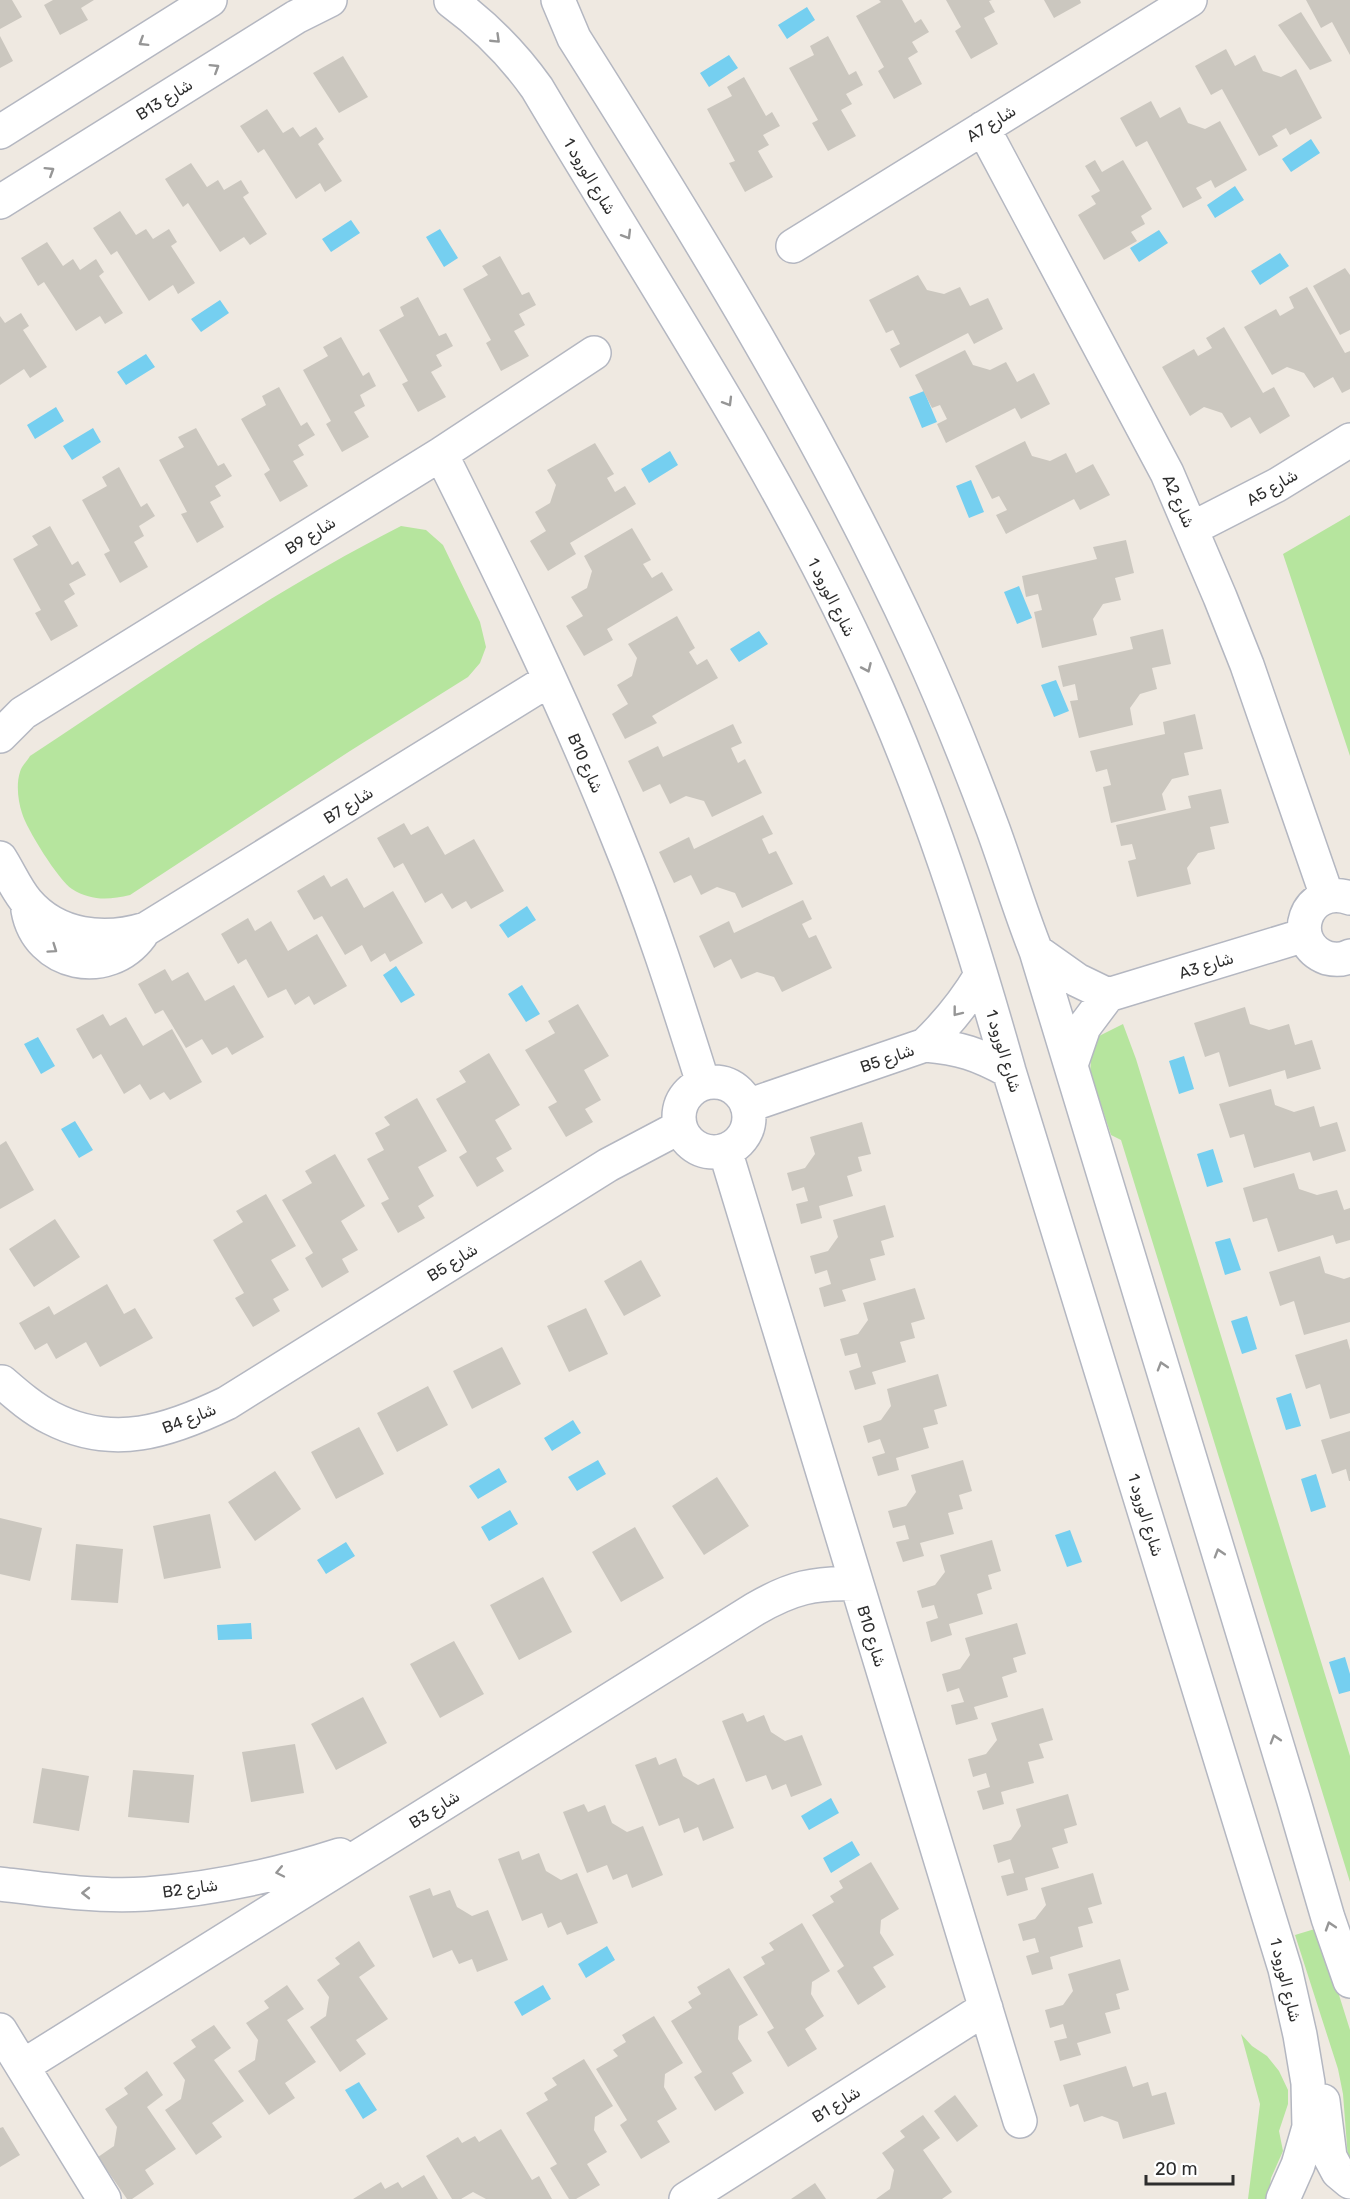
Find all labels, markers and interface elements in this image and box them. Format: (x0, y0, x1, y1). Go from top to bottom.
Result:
one-way arrow (489, 31, 500, 42)
one-way arrow (138, 35, 149, 46)
one-way arrow (209, 63, 219, 75)
street label: B13 شارع (133, 75, 197, 126)
street label: A7 شارع (963, 101, 1020, 148)
street label: شارع الورود 1 (558, 135, 620, 219)
one-way arrow (43, 168, 54, 179)
one-way arrow (619, 229, 631, 239)
one-way arrow (721, 396, 732, 406)
street label: A5 شارع (1243, 465, 1302, 511)
street label: A2 شارع (1157, 472, 1199, 531)
street label: B9 شارع (281, 513, 340, 560)
street label: شارع الورود 1 (802, 555, 860, 641)
one-way arrow (860, 661, 872, 672)
street label: B10 شارع (562, 730, 607, 797)
street label: B7 شارع (320, 783, 378, 830)
one-way arrow (47, 942, 58, 953)
street label: A3 شارع (1177, 948, 1236, 985)
one-way arrow (953, 1006, 964, 1017)
street label: شارع الورود 1 (980, 1007, 1025, 1096)
street label: B5 شارع (858, 1040, 917, 1078)
street label: B5 شارع (423, 1240, 482, 1287)
one-way arrow (1157, 1361, 1169, 1372)
street label: B4 شارع (159, 1399, 220, 1439)
street label: شارع الورود 1 (1122, 1471, 1167, 1560)
one-way arrow (1214, 1548, 1226, 1559)
street label: B10 شارع (851, 1603, 890, 1670)
one-way arrow (1270, 1734, 1283, 1745)
street label: B3 شارع (405, 1786, 464, 1834)
one-way arrow (275, 1865, 285, 1878)
street label: B2 شارع (161, 1875, 219, 1904)
one-way arrow (82, 1887, 91, 1899)
one-way arrow (1325, 1921, 1337, 1932)
street label: شارع الورود 1 (1264, 1936, 1305, 2025)
street label: B1 شارع (809, 2082, 865, 2128)
scale bar (1146, 2148, 1233, 2186)
text: 20 m (1155, 2158, 1197, 2180)

